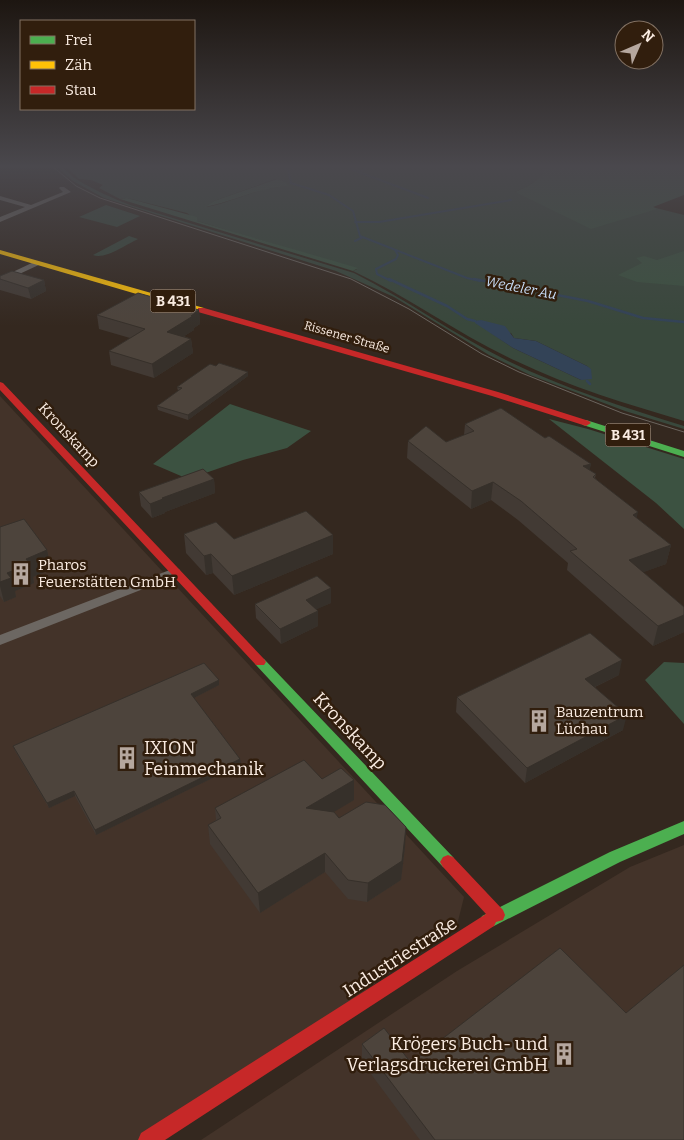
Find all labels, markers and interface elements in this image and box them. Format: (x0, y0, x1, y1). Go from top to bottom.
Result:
legend (20, 20, 195, 110)
north arrow (614, 20, 664, 70)
text: N (638, 26, 658, 46)
text: Frei (65, 31, 93, 49)
text: Zäh (65, 56, 92, 74)
text: Stau (65, 81, 97, 99)
water label: Wedeler Au (484, 273, 558, 303)
road number: B 431 (150, 290, 196, 312)
street label: Rissener Straße (303, 318, 391, 356)
street label: Kronskamp (35, 399, 103, 471)
road number: B 431 (606, 424, 650, 446)
place label: Pharos Feuerstätten GmbH (38, 556, 176, 591)
building icon: Pharos Feuerstätten GmbH (8, 561, 34, 587)
street label: Kronskamp (309, 688, 391, 774)
place label: Bauzentrum Lüchau (556, 703, 644, 738)
building icon: Bauzentrum Lüchau (526, 708, 552, 734)
place label: IXION Feinmechanik (144, 737, 265, 780)
building icon: IXION Feinmechanik (114, 745, 140, 771)
street label: Industriestraße (339, 912, 461, 1002)
place label: Krögers Buch- und Verlagsdruckerei GmbH (347, 1033, 548, 1076)
building icon: Krögers Buch- und Verlagsdruckerei GmbH (551, 1041, 577, 1067)

